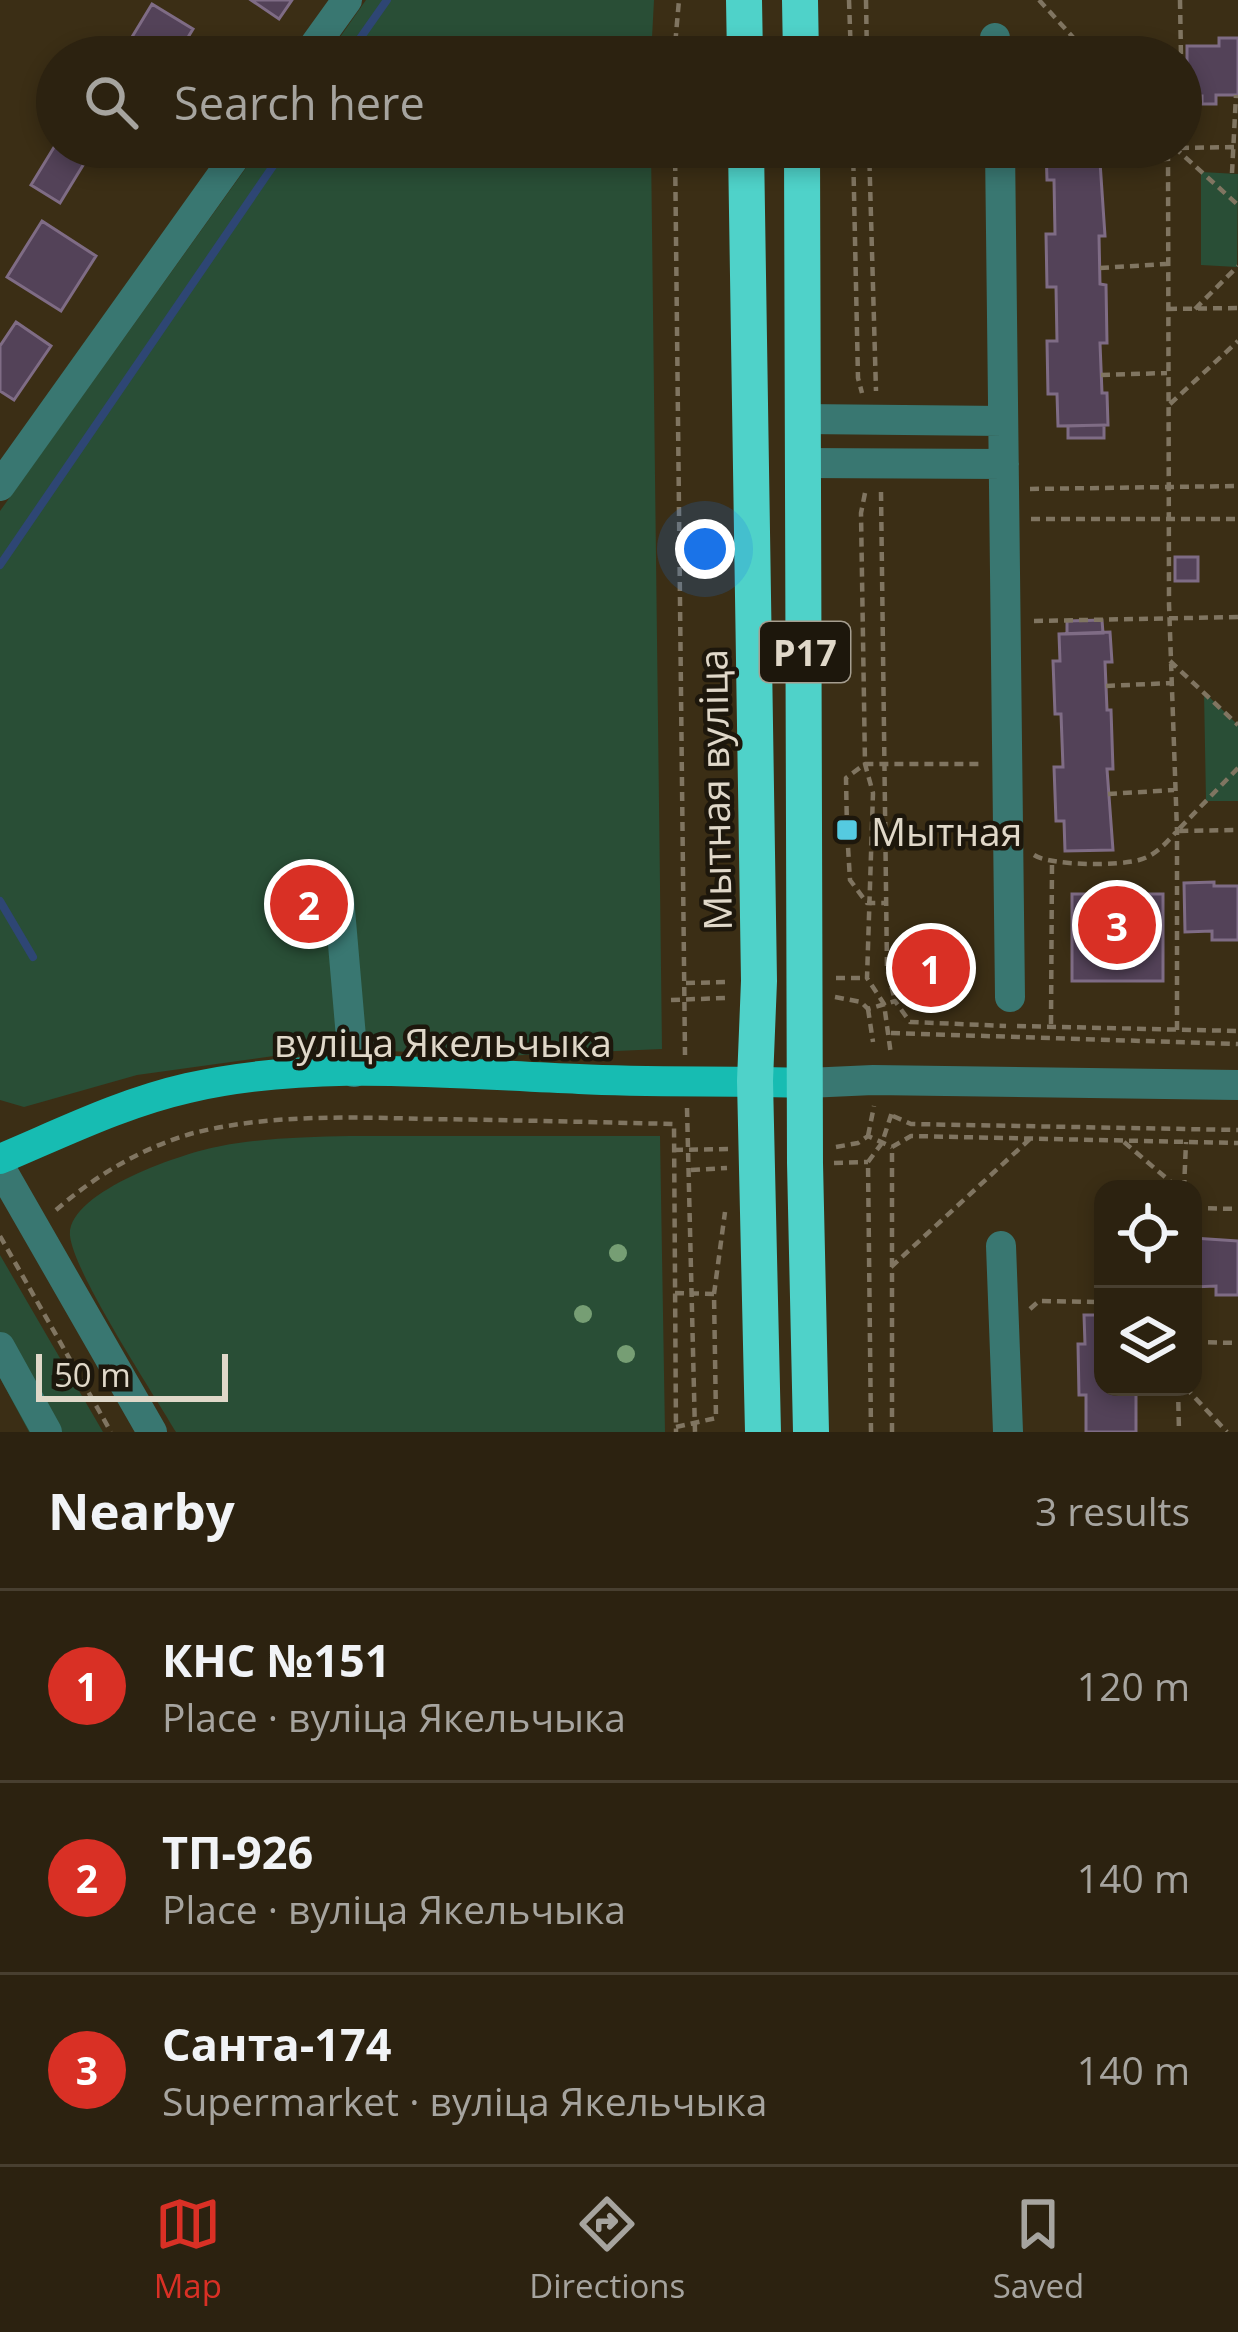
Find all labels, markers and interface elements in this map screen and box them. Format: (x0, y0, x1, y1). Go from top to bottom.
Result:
search box (36, 36, 1202, 168)
icon: search (78, 69, 144, 135)
text: Search here (174, 72, 425, 133)
your location (675, 519, 735, 579)
road number: Р17 (760, 622, 850, 682)
street label: Мытная вуліца (685, 649, 743, 931)
place label: Мытная (871, 804, 1022, 857)
marker: Мытная (834, 817, 860, 843)
pin: 2 (270, 859, 348, 949)
pin: 3 (1078, 880, 1156, 970)
pin: 1 (892, 923, 970, 1013)
street label: вуліца Якельчыка (274, 1015, 612, 1068)
map controls (1094, 1180, 1202, 1396)
button: locate (1094, 1180, 1202, 1288)
button: layers (1094, 1288, 1202, 1396)
scale bar (36, 1348, 228, 1401)
text: 50 m (54, 1352, 131, 1397)
text: Nearby (48, 1475, 235, 1545)
text: 3 results (1035, 1484, 1190, 1537)
text: КНС №151 (162, 1629, 390, 1690)
text: 1 (76, 1659, 98, 1712)
text: 120 m (1077, 1659, 1190, 1712)
text: Place · вуліца Якельчыка (162, 1690, 626, 1743)
text: ТП-926 (162, 1821, 313, 1882)
text: 2 (76, 1851, 98, 1904)
text: 140 m (1077, 1851, 1190, 1904)
text: Place · вуліца Якельчыка (162, 1882, 626, 1935)
text: Санта-174 (162, 2013, 391, 2074)
text: 3 (76, 2043, 98, 2096)
text: 140 m (1077, 2043, 1190, 2096)
text: Supermarket · вуліца Якельчыка (162, 2074, 767, 2127)
tab: Map (154, 2191, 222, 2308)
tab: Directions (529, 2191, 685, 2308)
tab: Saved (993, 2191, 1084, 2308)

